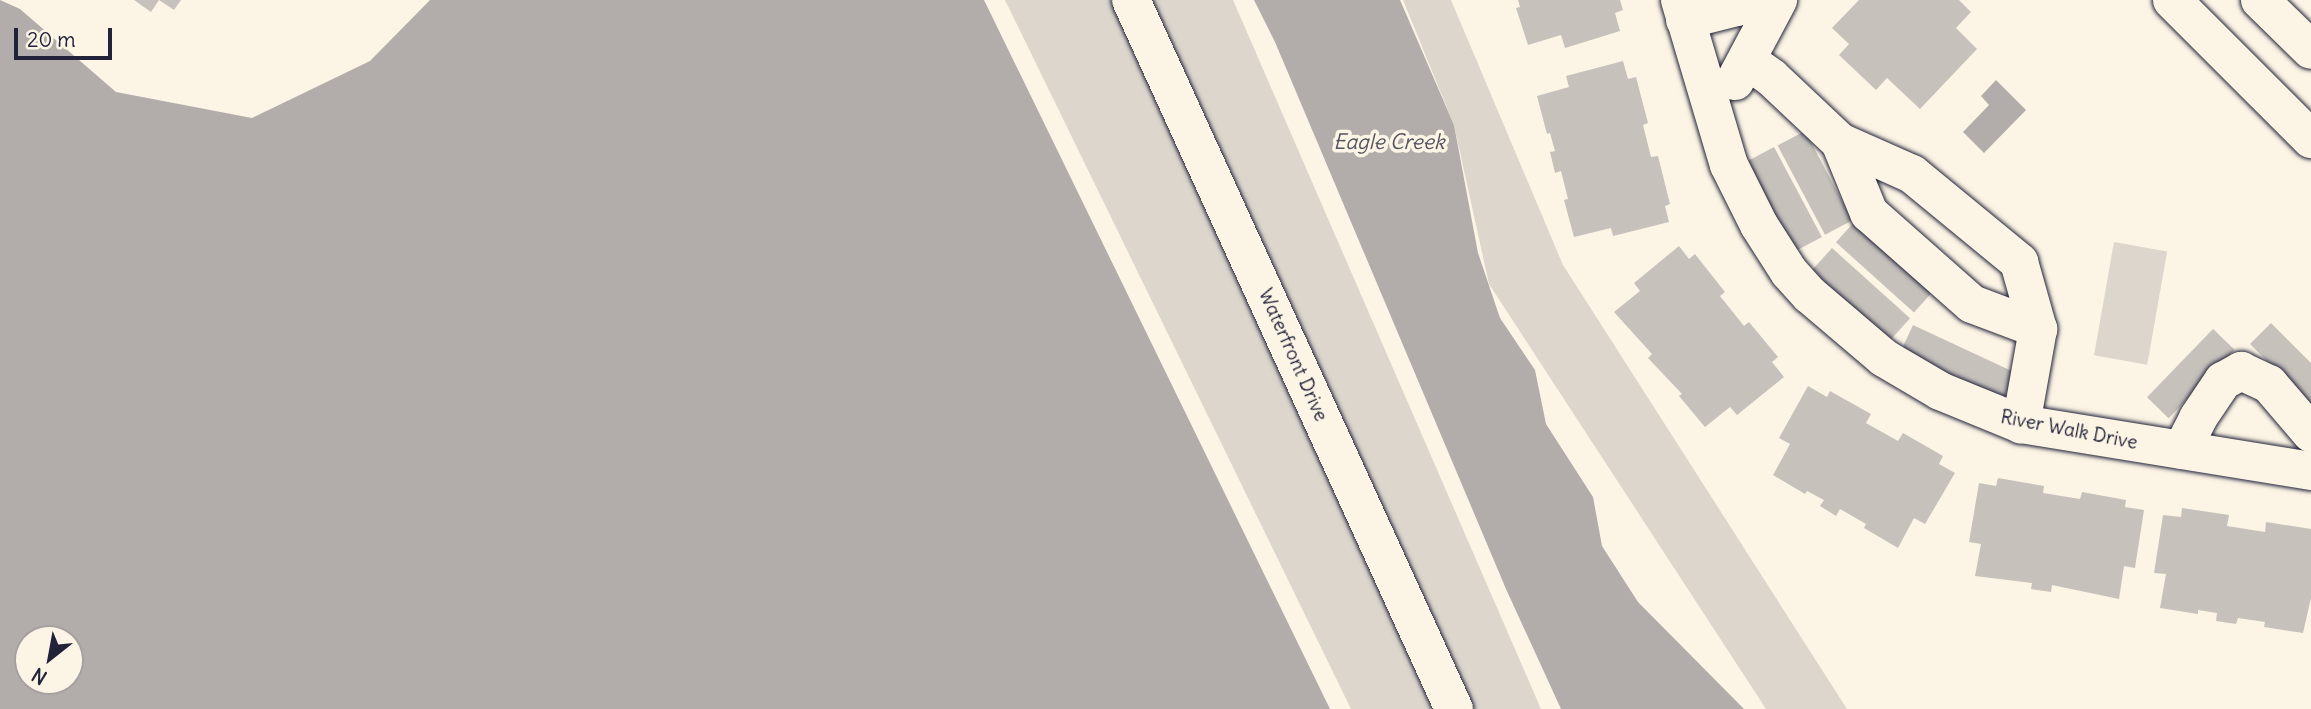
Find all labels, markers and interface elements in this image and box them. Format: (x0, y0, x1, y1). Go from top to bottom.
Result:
scale bar (18, 14, 116, 58)
text: 20 m (27, 26, 76, 53)
water label: Eagle Creek (1333, 129, 1445, 155)
street label: Waterfront Drive (1254, 285, 1332, 425)
street label: River Walk Drive (1999, 406, 2139, 454)
north arrow (14, 625, 84, 695)
text: N (27, 663, 51, 690)

